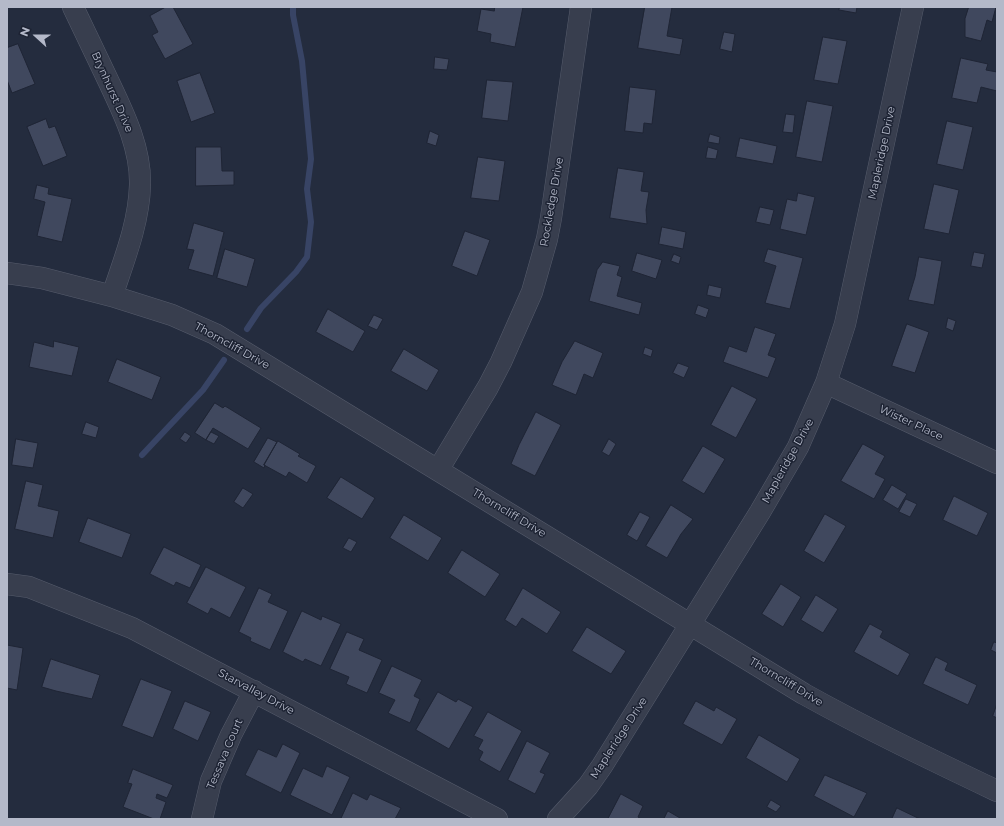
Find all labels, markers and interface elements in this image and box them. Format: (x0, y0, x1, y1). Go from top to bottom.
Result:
north arrow (16, 16, 56, 56)
text: N (17, 25, 33, 38)
street label: Brynhurst Drive (88, 50, 136, 134)
street label: Mapleridge Drive (866, 105, 898, 201)
street label: Rockledge Drive (538, 156, 566, 248)
street label: Thorncliff Drive (192, 320, 272, 372)
street label: Wister Place (877, 403, 945, 443)
street label: Mapleridge Drive (759, 416, 817, 506)
street label: Thorncliff Drive (470, 486, 548, 540)
street label: Thorncliff Drive (747, 655, 825, 709)
street label: Starvalley Drive (216, 666, 296, 718)
street label: Mapleridge Drive (588, 695, 650, 781)
street label: Tessava Court (204, 717, 246, 791)

